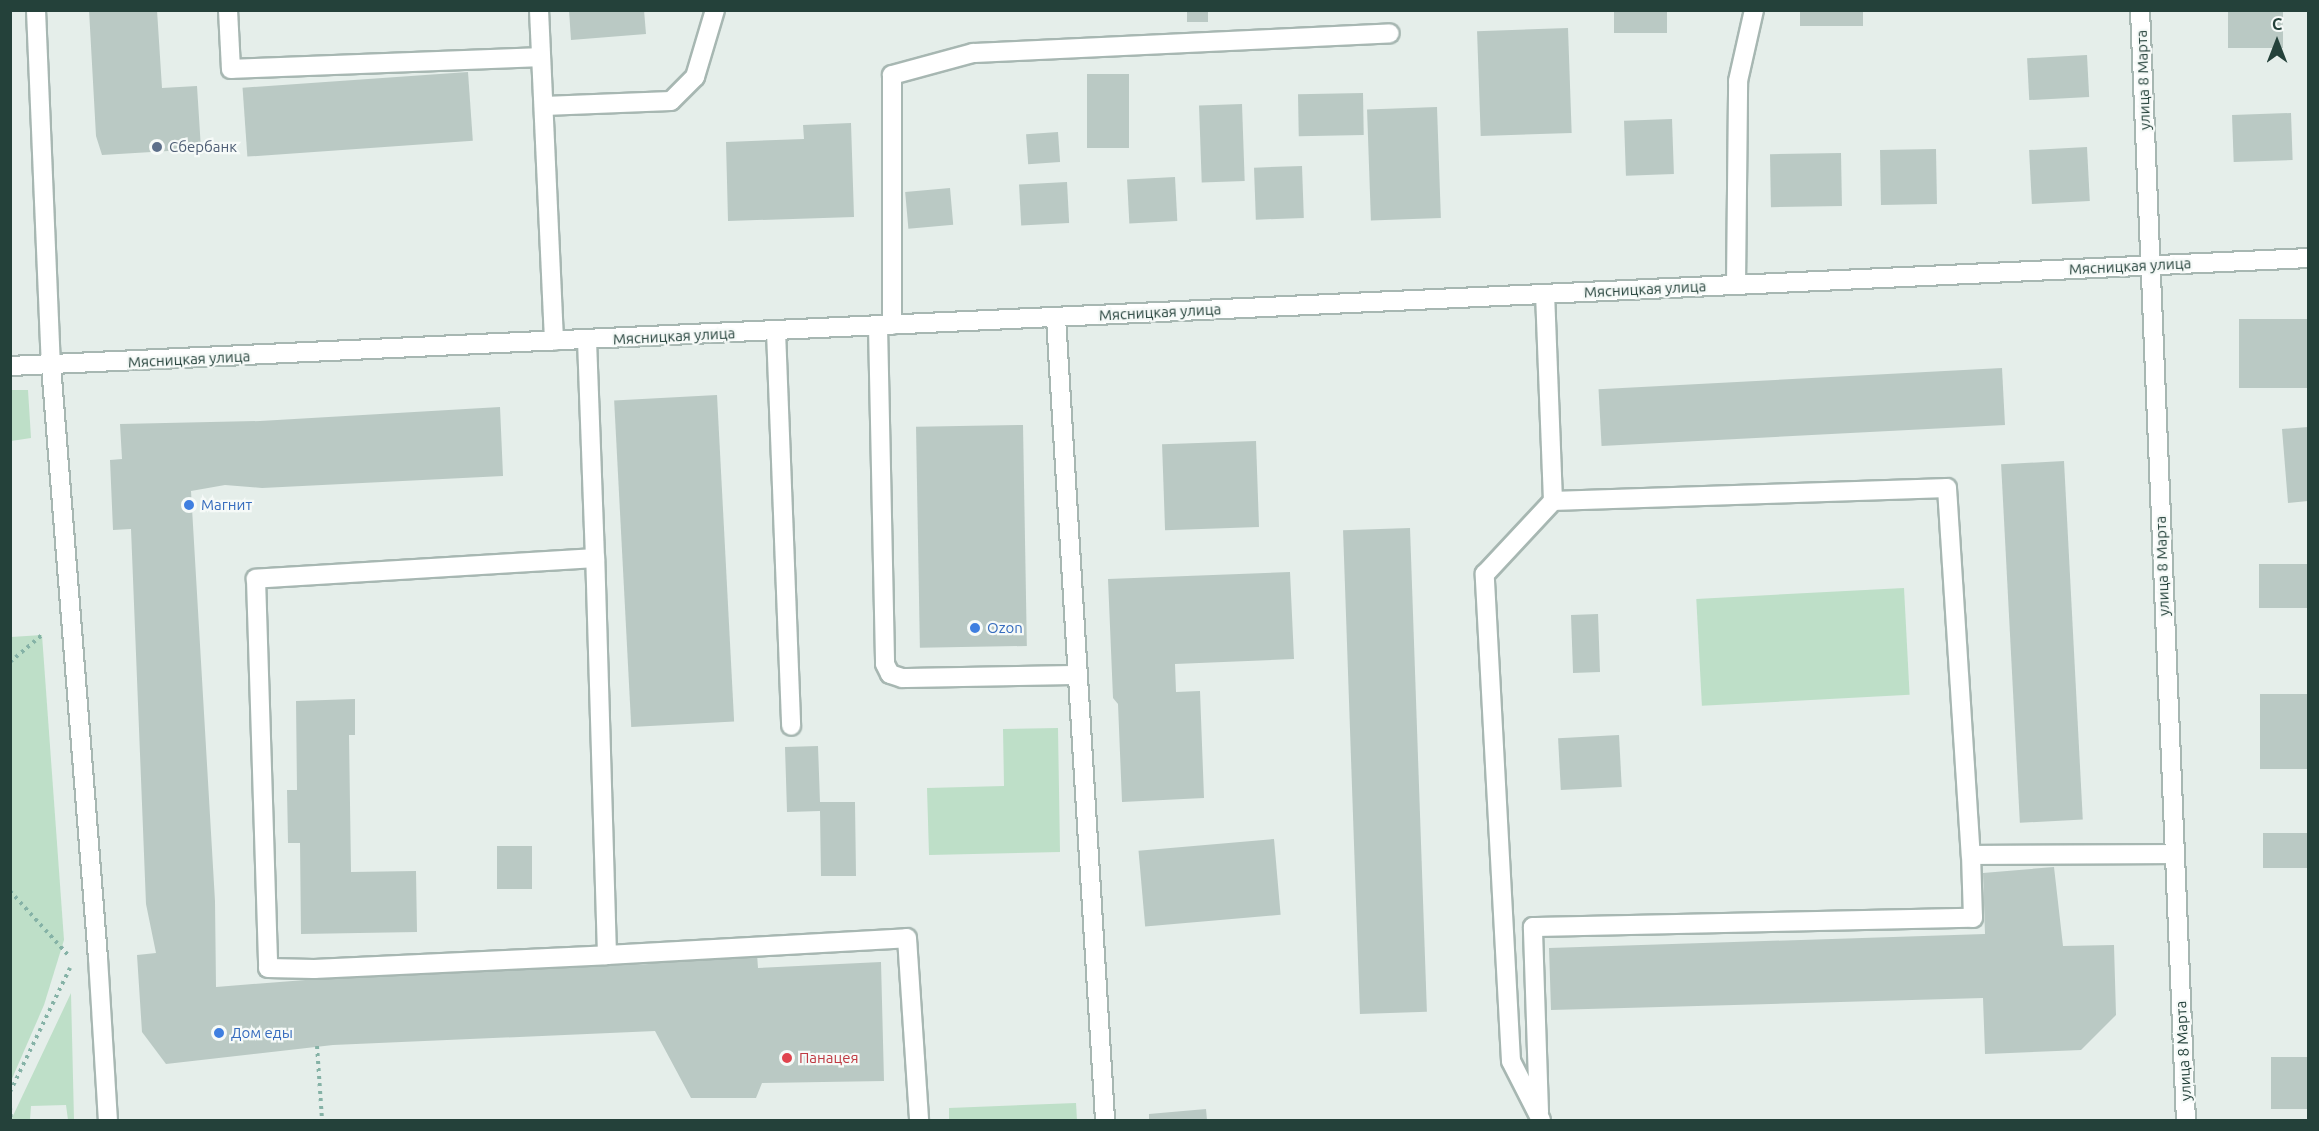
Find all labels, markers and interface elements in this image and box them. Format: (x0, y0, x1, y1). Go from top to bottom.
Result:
north arrow (2247, 12, 2307, 72)
text: С (2272, 15, 2282, 33)
street label: улица 8 Марта (2132, 30, 2154, 130)
place label: Сбербанк (169, 138, 237, 156)
marker: Сбербанк (150, 140, 164, 154)
street label: Мясницкая улица (2068, 254, 2192, 278)
street label: Мясницкая улица (1583, 277, 1707, 301)
street label: Мясницкая улица (1098, 300, 1222, 324)
street label: Мясницкая улица (612, 324, 736, 348)
street label: Мясницкая улица (127, 347, 251, 371)
place label: Магнит (201, 496, 252, 514)
marker: Магнит (182, 498, 196, 512)
street label: улица 8 Марта (2151, 516, 2173, 616)
place label: Ozon (987, 619, 1023, 637)
marker: Ozon (968, 621, 982, 635)
street label: улица 8 Марта (2171, 1000, 2195, 1102)
place label: Дом еды (231, 1024, 293, 1042)
marker: Дом еды (212, 1026, 226, 1040)
place label: Панацея (799, 1049, 859, 1067)
marker: Панацея (780, 1051, 794, 1065)

